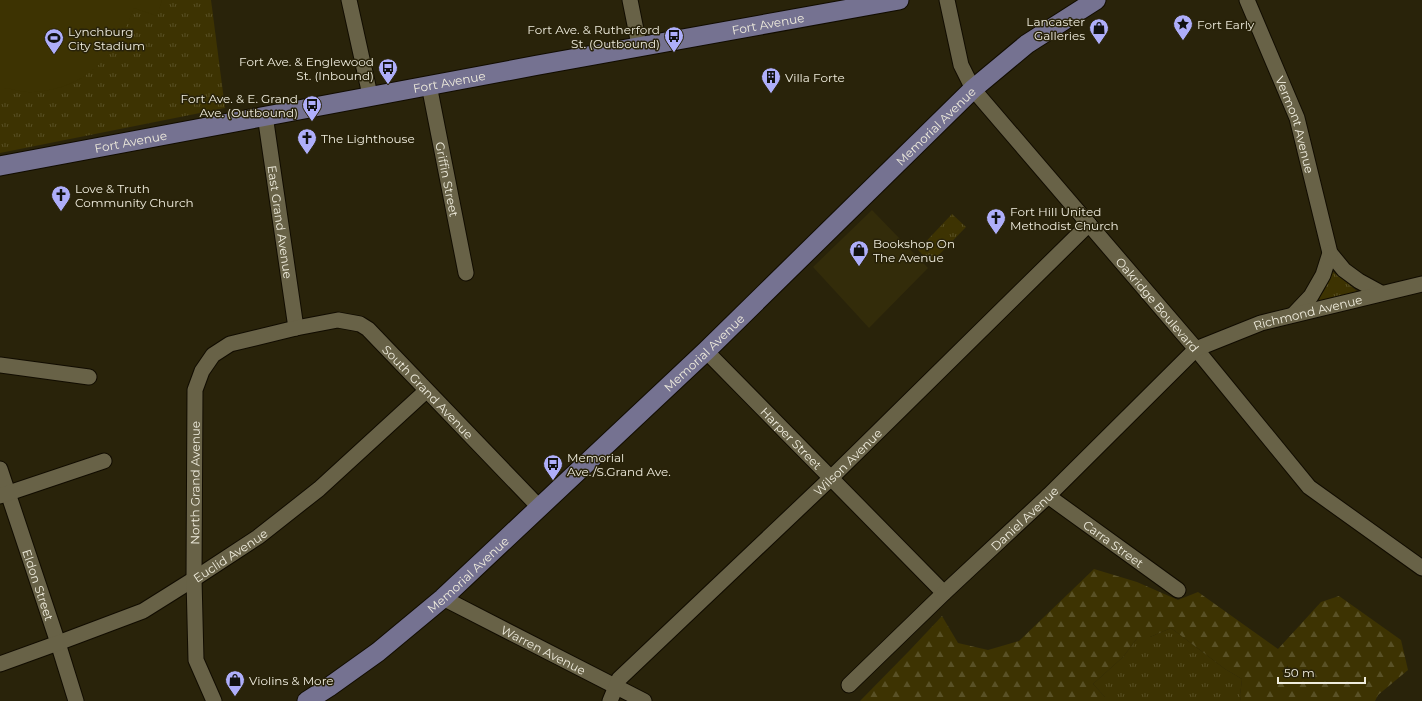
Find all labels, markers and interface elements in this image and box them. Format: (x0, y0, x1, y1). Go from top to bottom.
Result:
street label: Fort Avenue (730, 10, 805, 37)
place icon: Fort Early (1172, 13, 1194, 41)
place label: Lancaster Galleries (1026, 14, 1085, 43)
shop icon: Lancaster Galleries (1088, 17, 1110, 45)
place label: Fort Early (1197, 17, 1255, 32)
place label: Fort Ave. & Rutherford St. (Outbound) (527, 22, 660, 51)
place label: Lynchburg City Stadium (68, 24, 145, 53)
bus stop icon: Fort Ave. & Rutherford St. (Outbound) (663, 25, 685, 53)
sports icon: Lynchburg City Stadium (43, 27, 65, 55)
place label: Fort Ave. & Englewood St. (Inbound) (239, 54, 374, 83)
bus stop icon: Fort Ave. & Englewood St. (Inbound) (377, 57, 399, 85)
building icon: Villa Forte (760, 66, 782, 94)
street label: Fort Avenue (412, 67, 487, 96)
place label: Villa Forte (785, 70, 845, 85)
street label: Vermont Avenue (1273, 74, 1318, 175)
street label: Memorial Avenue (892, 84, 978, 168)
place label: Fort Ave. & E. Grand Ave. (Outbound) (181, 91, 298, 120)
bus stop icon: Fort Ave. & E. Grand Ave. (Outbound) (301, 94, 323, 122)
street label: Fort Avenue (93, 127, 168, 155)
church icon: The Lighthouse (296, 127, 318, 155)
place label: The Lighthouse (321, 131, 415, 146)
street label: Griffin Street (433, 140, 462, 218)
street label: East Grand Avenue (265, 164, 296, 280)
place label: Love & Truth Community Church (75, 181, 194, 210)
church icon: Love & Truth Community Church (50, 184, 72, 212)
place label: Fort Hill United Methodist Church (1010, 204, 1119, 233)
church icon: Fort Hill United Methodist Church (985, 207, 1007, 235)
place label: Bookshop On The Avenue (873, 236, 955, 265)
shop icon: Bookshop On The Avenue (848, 239, 870, 267)
street label: Oakridge Boulevard (1113, 254, 1203, 355)
street label: Richmond Avenue (1251, 291, 1364, 333)
street label: Memorial Avenue (660, 310, 747, 394)
street label: South Grand Avenue (380, 341, 477, 442)
street label: Harper Street (758, 404, 825, 472)
street label: North Grand Avenue (187, 421, 202, 545)
street label: Wilson Avenue (810, 425, 885, 498)
place label: Memorial Ave./S.Grand Ave. (567, 450, 671, 479)
bus stop icon: Memorial Ave./S.Grand Ave. (542, 453, 564, 481)
street label: Daniel Avenue (987, 483, 1061, 553)
street label: Carra Street (1080, 517, 1147, 570)
street label: Euclid Avenue (190, 525, 270, 585)
street label: Memorial Avenue (424, 533, 512, 616)
street label: Eldon Street (20, 547, 58, 623)
street label: Warren Avenue (499, 622, 588, 677)
scale bar (1278, 659, 1365, 685)
text: 50 m (1284, 665, 1315, 680)
shop icon: Violins & More (224, 669, 246, 697)
place label: Violins & More (249, 673, 334, 688)

